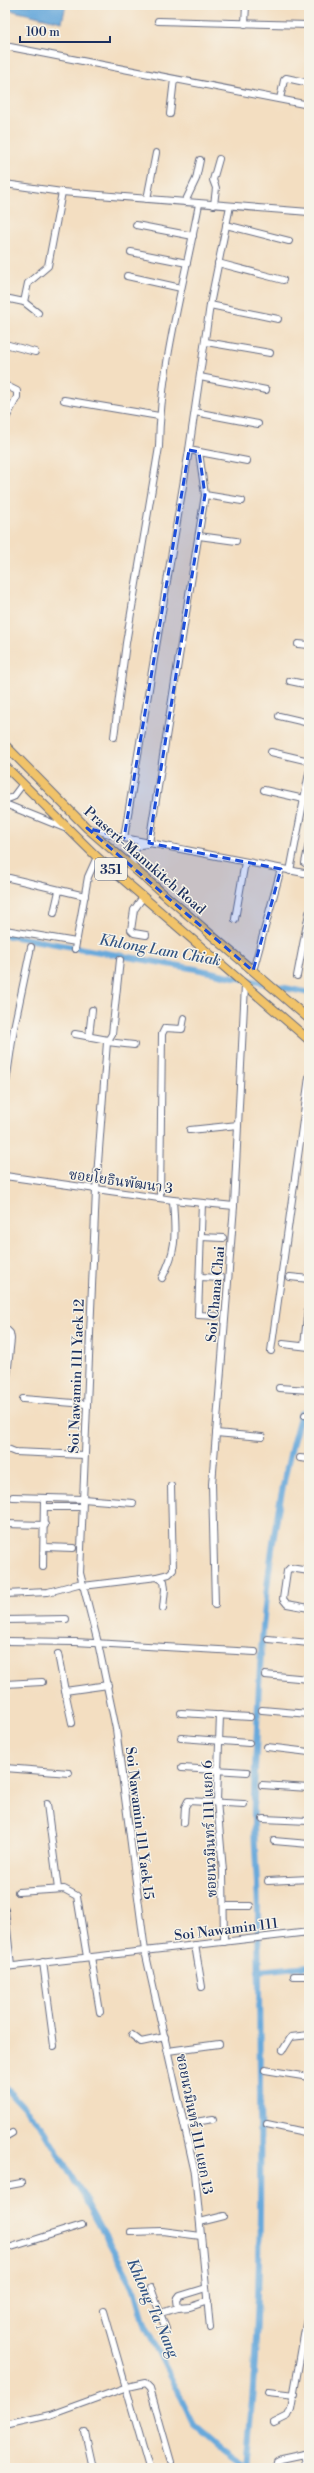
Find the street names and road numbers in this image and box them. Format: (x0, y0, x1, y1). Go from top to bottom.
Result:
street label: Prasert-Manukitch Road (80, 803, 209, 919)
road number: 351 (95, 858, 127, 880)
street label: ซอยโยธินพัฒนา 3 (68, 1164, 175, 1198)
street label: Soi Chana Chai (203, 1245, 229, 1343)
street label: Soi Nawamin 111 Yaek 12 (65, 1298, 89, 1454)
street label: Soi Nawamin 111 Yaek 15 (121, 1746, 157, 1901)
street label: ซอยนวมินทร์ 111 แยก 6 (198, 1759, 221, 1898)
street label: Soi Nawamin 111 (173, 1915, 279, 1945)
street label: ซอยนวมินทร์ 111 แยก 13 (172, 2052, 218, 2196)

